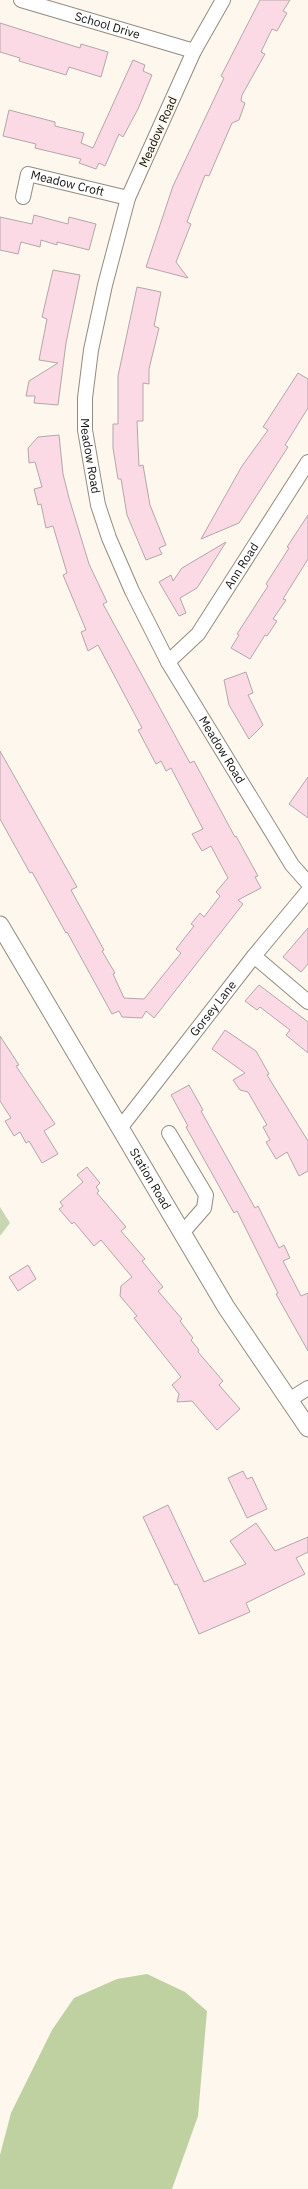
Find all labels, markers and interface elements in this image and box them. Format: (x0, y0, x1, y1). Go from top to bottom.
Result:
street label: School Drive (73, 8, 142, 42)
street label: Meadow Road (135, 94, 180, 170)
street label: Meadow Croft (29, 167, 106, 199)
street label: Meadow Road (78, 418, 104, 495)
street label: Ann Road (221, 540, 261, 591)
street label: Meadow Road (196, 713, 248, 786)
street label: Gorsey Lane (186, 977, 239, 1039)
street label: Station Road (127, 1145, 175, 1212)

